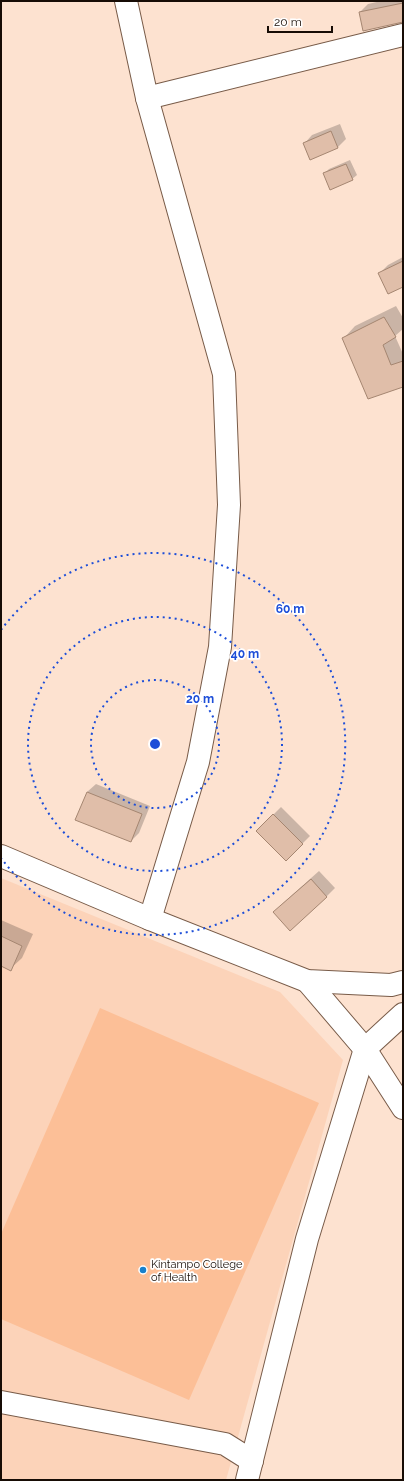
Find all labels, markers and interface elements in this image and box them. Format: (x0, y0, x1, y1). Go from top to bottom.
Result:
scale bar (268, 8, 332, 34)
text: 20 m (274, 15, 302, 29)
text: 60 m (276, 602, 304, 616)
text: 40 m (231, 647, 259, 661)
text: 20 m (186, 692, 214, 706)
centre of rings (148, 737, 162, 751)
place label: Kintampo College of Health (151, 1258, 243, 1284)
marker: Kintampo College of Health (138, 1265, 148, 1275)

